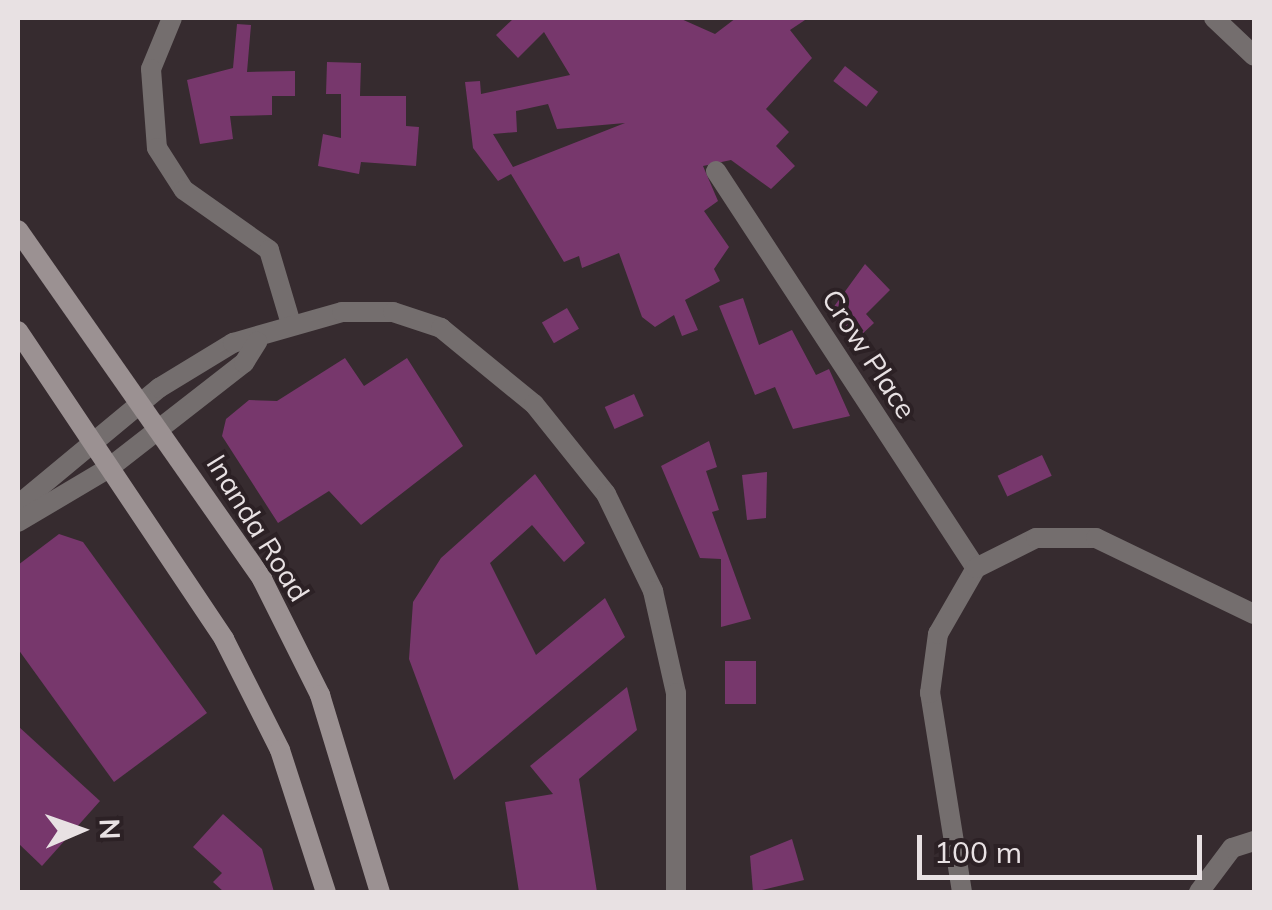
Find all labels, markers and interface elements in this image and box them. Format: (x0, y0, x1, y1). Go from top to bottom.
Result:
street label: Crow Place (815, 283, 923, 425)
street label: Inanda Road (200, 449, 316, 607)
north arrow (30, 780, 130, 880)
scale bar (922, 815, 1207, 877)
text: N (93, 818, 128, 840)
text: 100 m (934, 833, 1022, 871)

